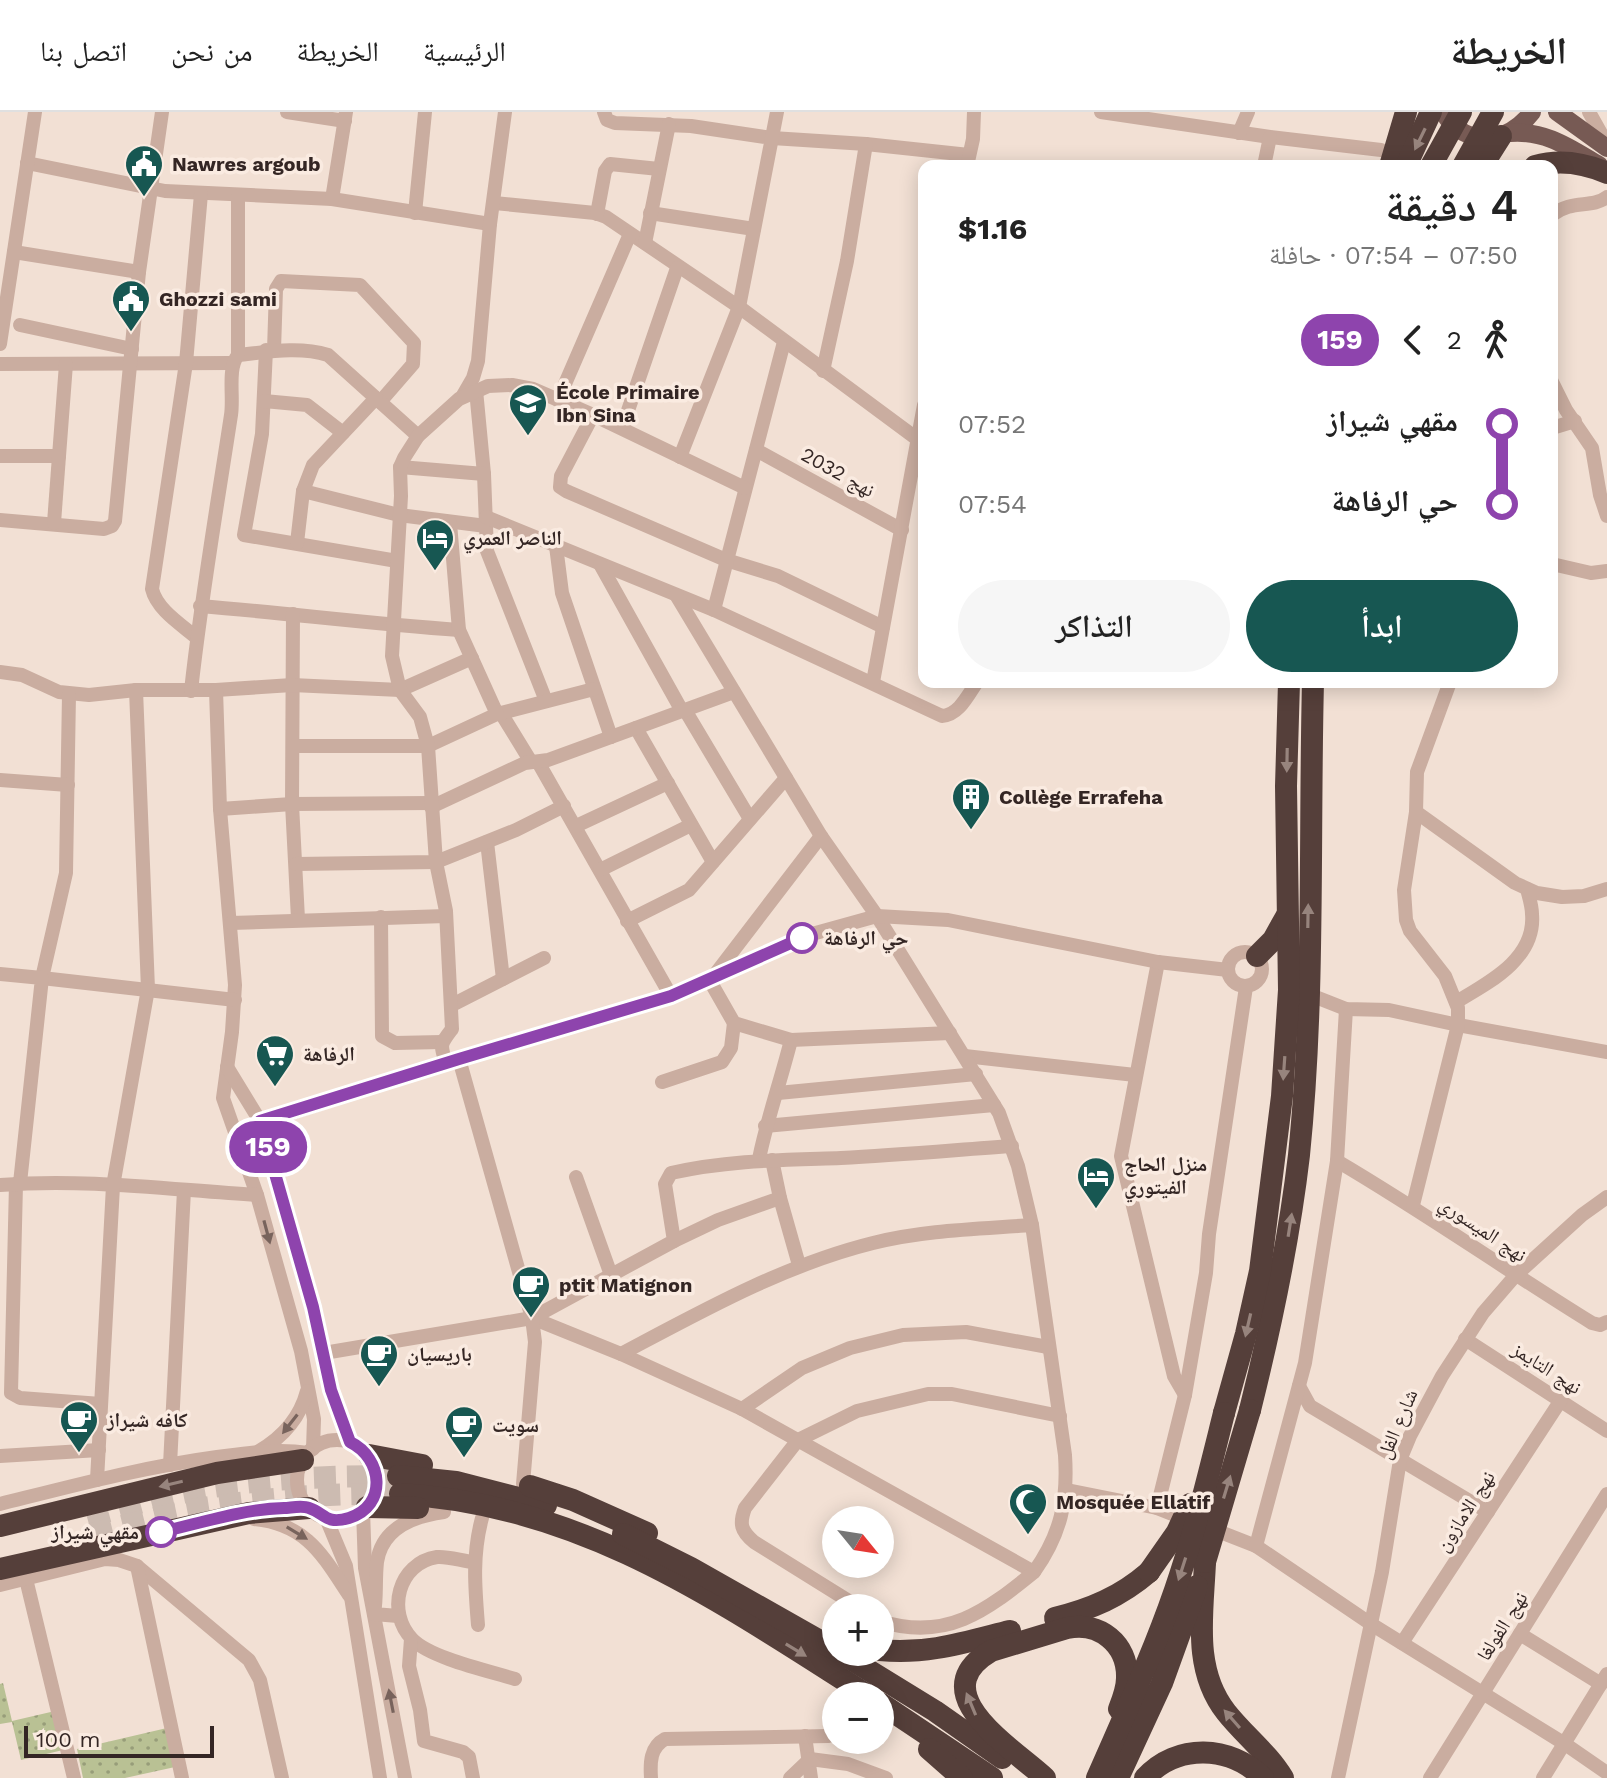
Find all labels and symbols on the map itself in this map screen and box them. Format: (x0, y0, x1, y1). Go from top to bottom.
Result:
one-way arrow (1413, 128, 1426, 151)
public building icon: Nawres argoub (123, 143, 165, 198)
place label: Nawres argoub (172, 152, 321, 176)
public building icon: Ghozzi sami (110, 278, 152, 333)
place label: Ghozzi sami (159, 287, 277, 311)
place label: École Primaire Ibn Sina (556, 380, 700, 427)
school or university icon: École Primaire Ibn Sina (507, 382, 549, 437)
street label: نهج 2032 (797, 442, 879, 503)
hotel icon: الناصر العمري (414, 517, 456, 572)
place label: الناصر العمري (463, 526, 562, 554)
one-way arrow (1281, 748, 1293, 773)
building icon: Collège Errafeha (950, 776, 992, 831)
place label: Collège Errafeha (999, 785, 1163, 809)
one-way arrow (1302, 903, 1315, 928)
marker: حي الرفاهة (787, 923, 817, 953)
place label: حي الرفاهة (824, 926, 908, 954)
supermarket icon: الرفاهة (254, 1033, 296, 1088)
place label: الرفاهة (303, 1042, 355, 1066)
one-way arrow (1277, 1056, 1290, 1081)
line badge: 159 (222, 1121, 314, 1173)
place label: منزل الحاج الفيتوري (1124, 1152, 1207, 1203)
hotel icon: منزل الحاج الفيتوري (1075, 1155, 1117, 1210)
street label: نهج الميسوري (1432, 1191, 1531, 1270)
one-way arrow (1284, 1212, 1297, 1237)
one-way arrow (262, 1219, 274, 1244)
cafe icon: ptit Matignon (510, 1264, 552, 1319)
place label: ptit Matignon (559, 1273, 692, 1297)
one-way arrow (1241, 1313, 1254, 1338)
cafe icon: باريسيان (358, 1333, 400, 1388)
street label: نهج التايمز (1506, 1336, 1586, 1400)
place label: باريسيان (407, 1342, 472, 1366)
street label: شارع الفل (1372, 1386, 1423, 1463)
cafe icon: کافه شيراز (58, 1399, 100, 1454)
cafe icon: سويت (443, 1404, 485, 1459)
place label: کافه شيراز (106, 1408, 188, 1432)
place label: سويت (492, 1413, 539, 1437)
one-way arrow (282, 1414, 299, 1434)
street label: نهج الامازون (1430, 1466, 1501, 1556)
one-way arrow (1221, 1475, 1234, 1499)
one-way arrow (158, 1478, 183, 1491)
mosque icon: Mosquée Ellatif (1007, 1481, 1049, 1536)
place label: Mosquée Ellatif (1056, 1490, 1211, 1514)
north arrow (822, 1506, 894, 1578)
marker: مقهي شيراز (146, 1517, 176, 1547)
place label: مقهي شيراز (51, 1520, 139, 1548)
one-way arrow (286, 1526, 308, 1540)
one-way arrow (1175, 1557, 1188, 1581)
street label: نهج الفولغا (1471, 1587, 1533, 1666)
one-way arrow (785, 1643, 807, 1657)
one-way arrow (384, 1689, 396, 1714)
one-way arrow (964, 1692, 977, 1716)
one-way arrow (1224, 1709, 1242, 1728)
scale bar (24, 1722, 214, 1758)

